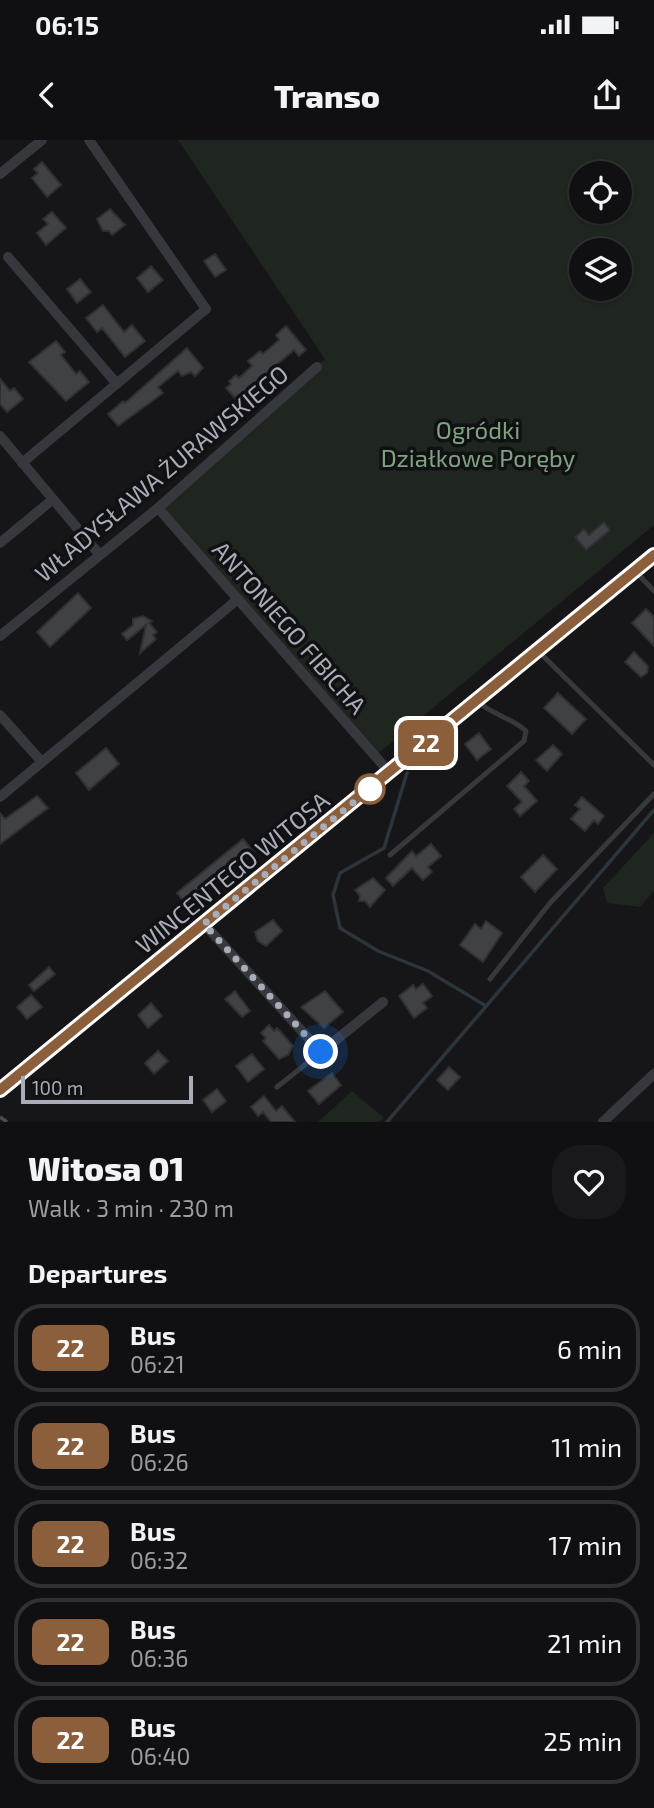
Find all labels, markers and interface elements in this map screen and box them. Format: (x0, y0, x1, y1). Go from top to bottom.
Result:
text: 06:15 (35, 9, 99, 40)
icon: back (28, 76, 66, 114)
text: Transo (274, 76, 380, 114)
icon: share (588, 76, 626, 114)
map controls (569, 161, 632, 301)
button: locate (569, 161, 632, 224)
button: layers (569, 238, 632, 301)
street label: WŁADYSŁAWA ŻURAWSKIEGO (29, 359, 293, 587)
park label: Ogródki Działkowe Poręby (381, 415, 576, 472)
street label: ANTONIEGO FIBICHA (207, 535, 373, 719)
line badge: 22 (394, 720, 458, 766)
text: 22 (412, 728, 440, 757)
unlabelled marker (355, 774, 385, 804)
street label: WINCENTEGO WITOSA (129, 785, 335, 959)
your location (303, 1034, 338, 1069)
scale bar (21, 1073, 192, 1105)
text: 100 m (32, 1076, 83, 1099)
button: heart (552, 1145, 626, 1219)
text: Witosa 01 (28, 1148, 185, 1188)
text: Walk · 3 min · 230 m (28, 1194, 234, 1222)
text: Departures (28, 1257, 167, 1288)
text: Bus (130, 1319, 176, 1350)
text: 22 (57, 1333, 84, 1362)
text: 6 min (557, 1333, 622, 1364)
text: 06:21 (130, 1350, 185, 1378)
text: Bus (130, 1417, 176, 1448)
text: 22 (57, 1431, 84, 1460)
text: 11 min (551, 1431, 622, 1462)
text: 06:26 (130, 1448, 189, 1476)
text: Bus (130, 1515, 176, 1546)
text: 22 (57, 1529, 84, 1558)
text: 17 min (548, 1529, 622, 1560)
text: 06:32 (130, 1546, 188, 1574)
text: Bus (130, 1613, 176, 1644)
text: 22 (57, 1627, 84, 1656)
text: 21 min (547, 1627, 622, 1658)
text: 06:36 (130, 1644, 188, 1672)
text: Bus (130, 1711, 176, 1742)
text: 22 (57, 1725, 84, 1754)
text: 25 min (543, 1725, 622, 1756)
text: 06:40 (130, 1742, 190, 1770)

